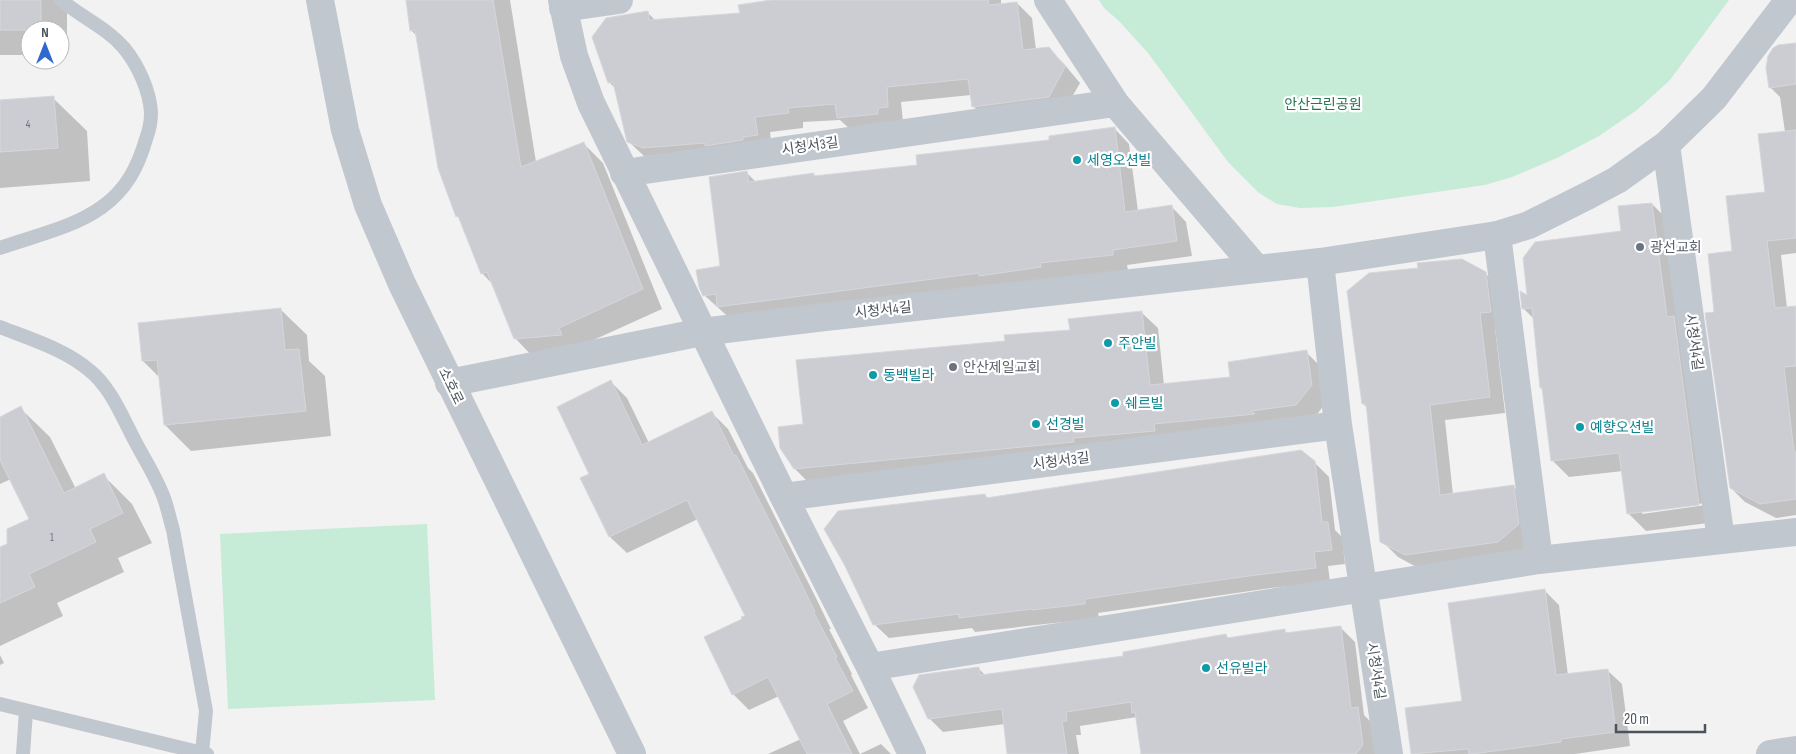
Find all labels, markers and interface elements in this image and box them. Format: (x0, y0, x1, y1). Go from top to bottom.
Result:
north arrow (20, 20, 70, 70)
text: N (41, 24, 49, 41)
park label: 안산근린공원 (1284, 96, 1362, 113)
house number: 4 (26, 118, 31, 131)
street label: 시청서3길 (780, 134, 840, 158)
place label: 세영오션빌 (1087, 152, 1151, 169)
marker: 세영오션빌 (1071, 154, 1083, 166)
place label: 광선교회 (1650, 239, 1702, 256)
marker: 광선교회 (1634, 241, 1646, 253)
street label: 시청서4길 (854, 299, 912, 321)
street label: 시청서4길 (1682, 312, 1706, 372)
place label: 주안빌 (1118, 335, 1157, 352)
marker: 주안빌 (1102, 337, 1114, 349)
place label: 안산제일교회 (963, 359, 1040, 376)
marker: 안산제일교회 (947, 361, 959, 373)
street label: 소호로 (435, 365, 467, 407)
place label: 동백빌라 (883, 367, 935, 384)
marker: 동백빌라 (867, 369, 879, 381)
place label: 쉐르빌 (1125, 395, 1164, 412)
marker: 쉐르빌 (1109, 397, 1121, 409)
place label: 선경빌 (1046, 416, 1085, 433)
marker: 선경빌 (1030, 418, 1042, 430)
place label: 예향오션빌 (1590, 419, 1654, 436)
marker: 예향오션빌 (1574, 421, 1586, 433)
street label: 시청서3길 (1031, 449, 1091, 473)
house number: 1 (50, 531, 54, 544)
street label: 시청서4길 (1363, 641, 1389, 701)
place label: 선유빌라 (1216, 660, 1268, 677)
marker: 선유빌라 (1200, 662, 1212, 674)
scale bar (1616, 702, 1705, 734)
text: 20 m (1624, 710, 1649, 729)

